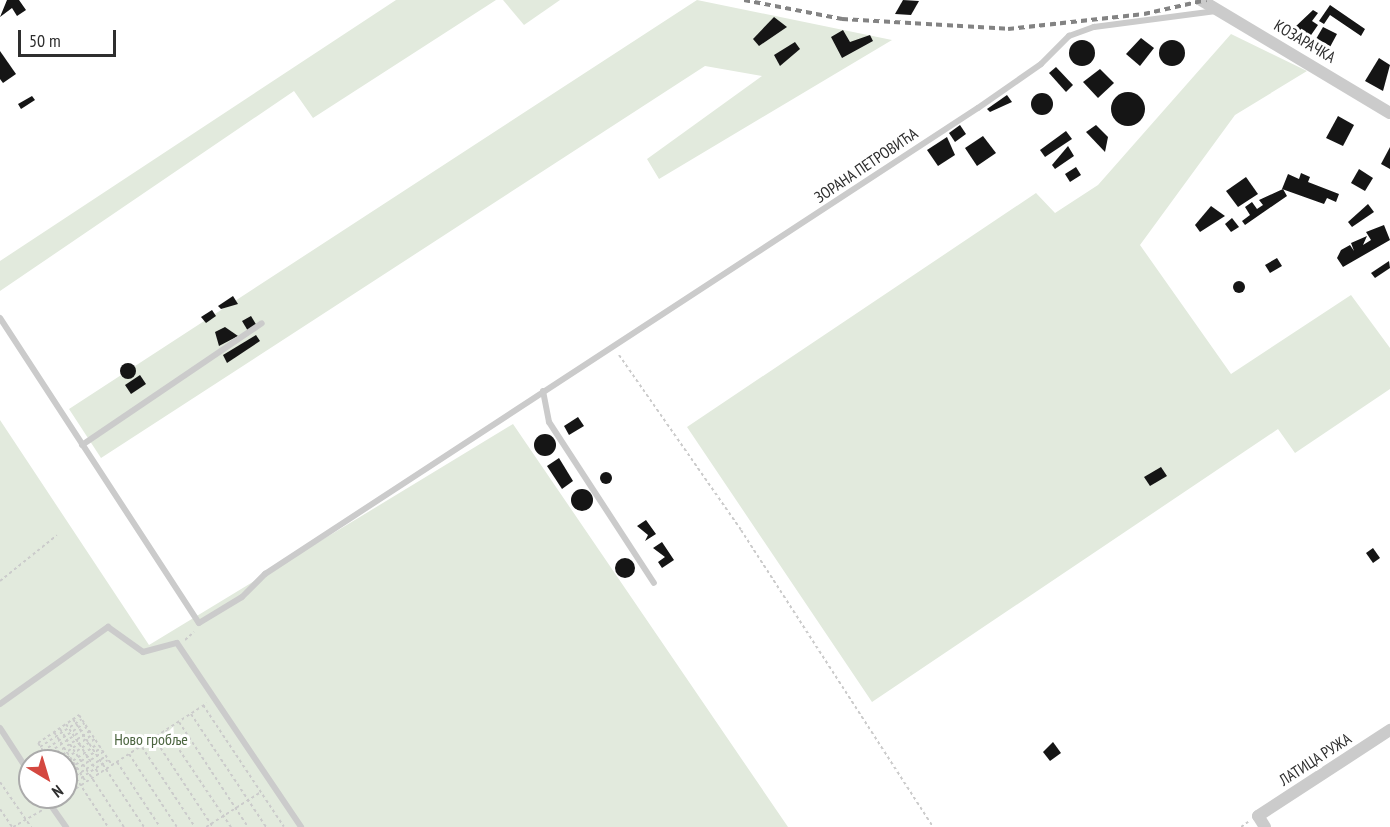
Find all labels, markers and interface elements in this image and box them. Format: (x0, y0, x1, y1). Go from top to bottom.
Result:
street label: КОЗАРАЧКА (1271, 15, 1339, 67)
scale bar (21, 18, 118, 56)
text: 50 m (29, 29, 61, 52)
street label: ЗОРАНА ПЕТРОВИЋА (811, 123, 921, 207)
park label: Ново гробље (114, 729, 188, 749)
street label: ЛАТИЦА РУЖА (1275, 729, 1355, 789)
north arrow (18, 749, 78, 809)
text: N (48, 781, 67, 802)

